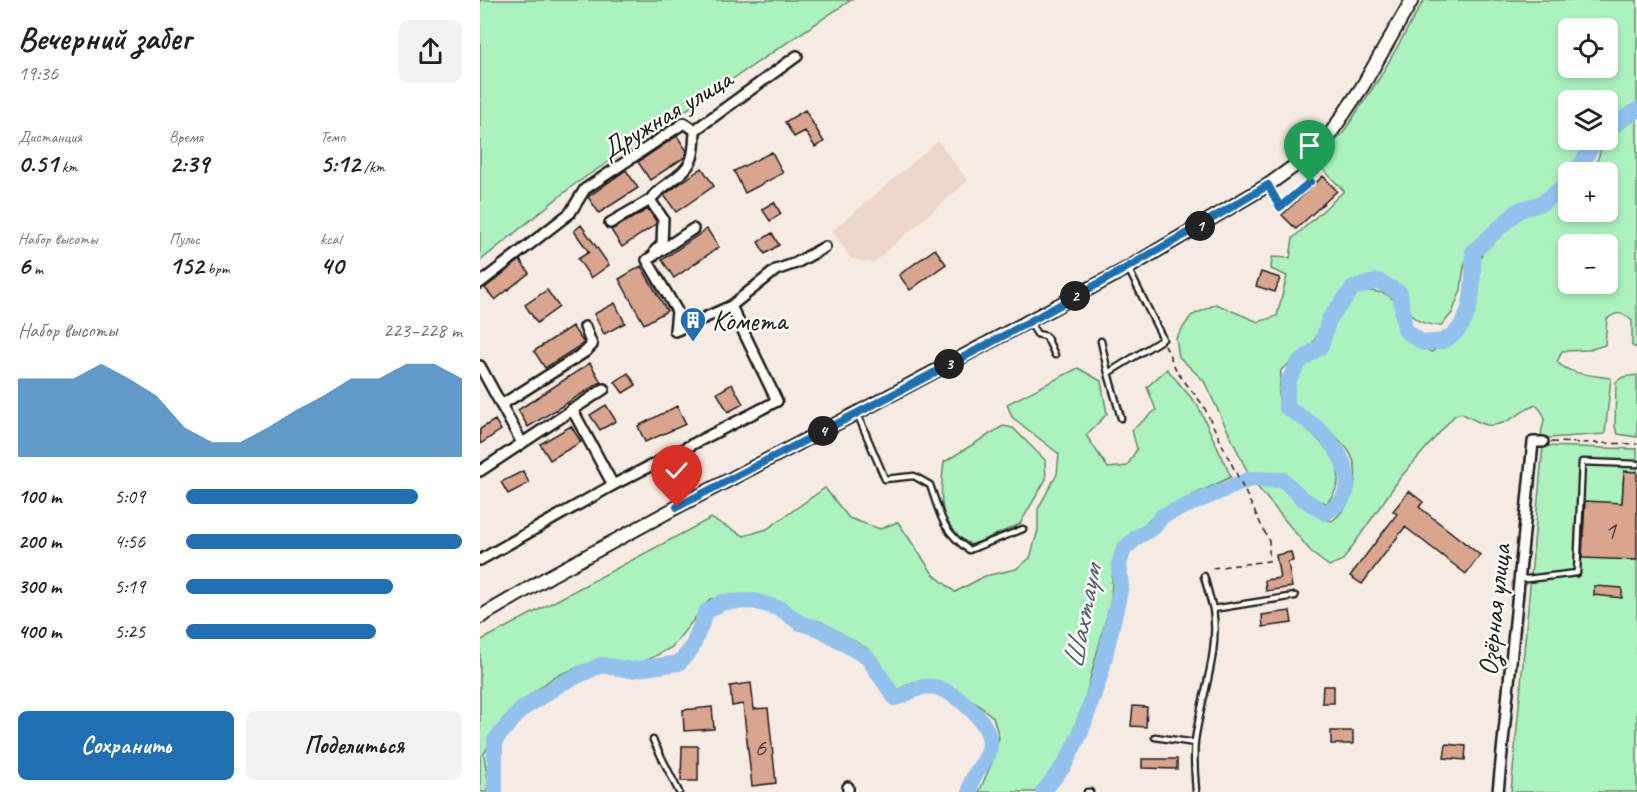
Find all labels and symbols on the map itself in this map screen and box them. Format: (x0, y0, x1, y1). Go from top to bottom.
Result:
street label: Дружная улица (594, 60, 740, 167)
pin (1284, 120, 1335, 182)
pin: 1 (1185, 211, 1215, 241)
pin: 2 (1060, 281, 1090, 311)
place label: Комета (712, 303, 789, 338)
building icon: Комета (678, 305, 708, 343)
pin: 3 (934, 349, 964, 379)
pin: 4 (808, 416, 838, 446)
pin (651, 445, 702, 507)
house number: 1 (1604, 514, 1617, 547)
street label: Озёрная улица (1470, 541, 1519, 678)
water label: Шахтаум (1053, 558, 1111, 672)
house number: 6 (754, 731, 767, 764)

